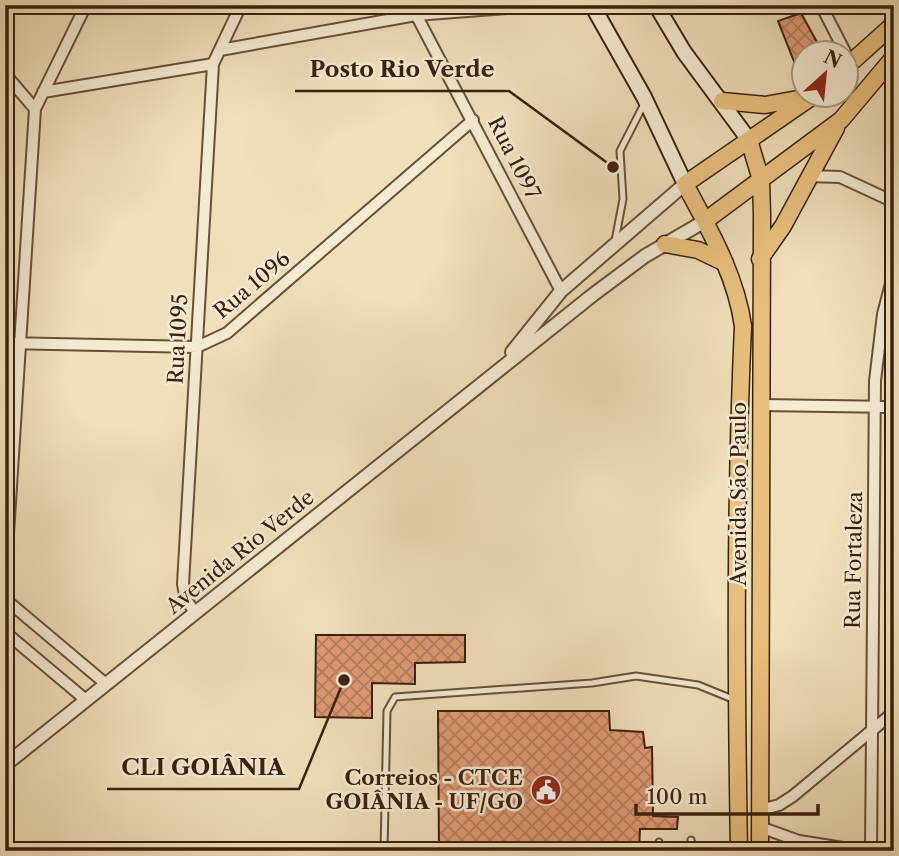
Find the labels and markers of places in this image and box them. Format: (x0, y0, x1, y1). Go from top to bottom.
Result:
callout: Posto Rio Verde (295, 47, 509, 91)
callout: CLI GOIÂNIA (107, 745, 299, 789)
place label: Correios - CTCE GOIÂNIA - UF/GO (326, 765, 523, 814)
public building icon: Correios - CTCE GOIÂNIA - UF/GO (529, 773, 563, 807)

